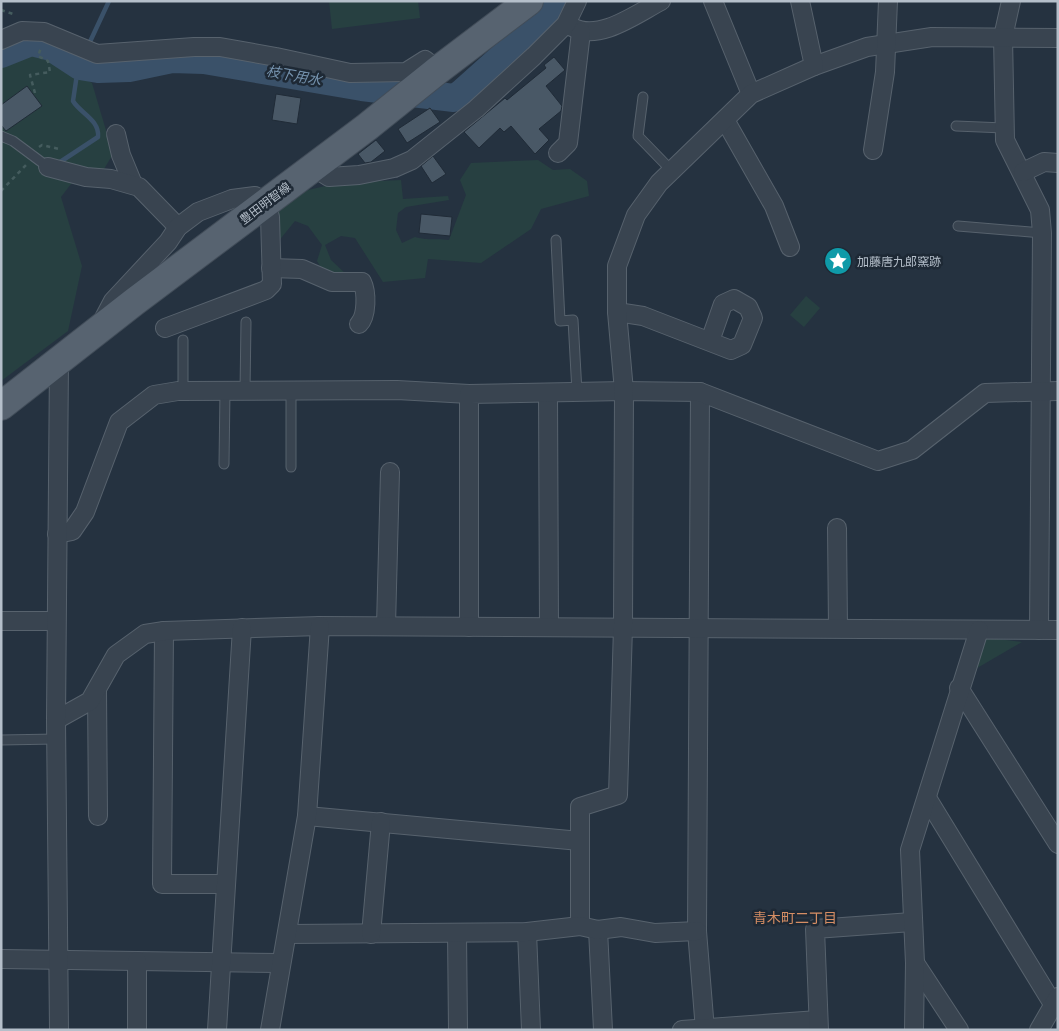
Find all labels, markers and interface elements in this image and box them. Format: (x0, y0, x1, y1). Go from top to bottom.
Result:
water label: 枝下用水 (265, 62, 325, 89)
street label: 豊田明智線 (237, 179, 293, 227)
place icon: 加藤唐九郎窯跡 (823, 246, 853, 276)
place label: 加藤唐九郎窯跡 (857, 254, 941, 269)
district label: 青木町二丁目 (753, 909, 837, 926)

